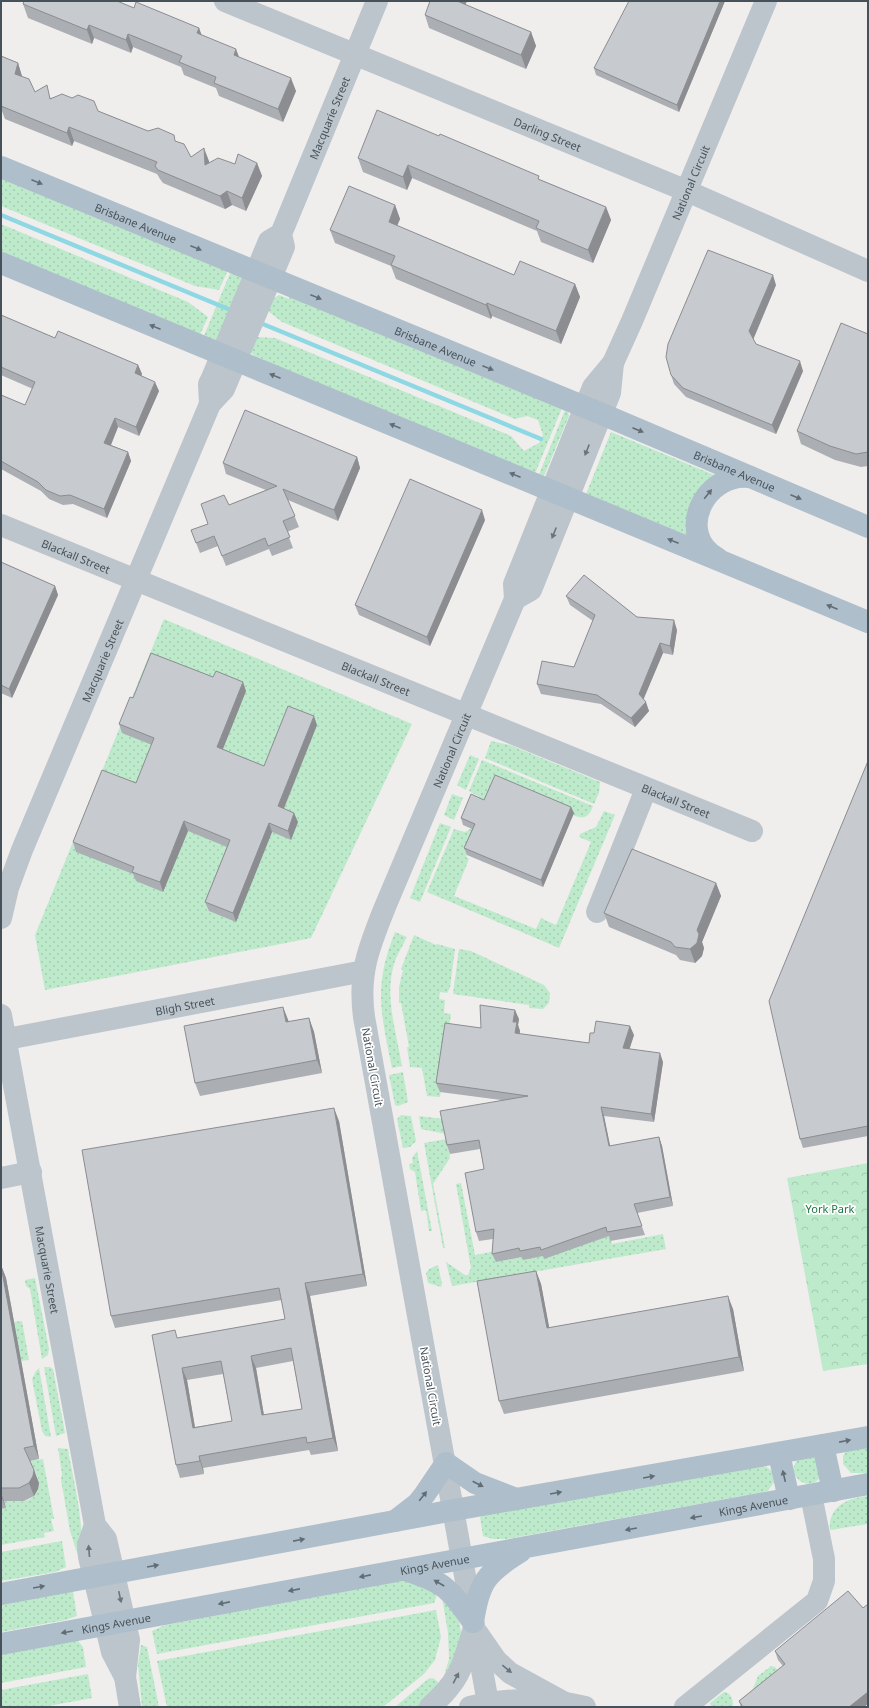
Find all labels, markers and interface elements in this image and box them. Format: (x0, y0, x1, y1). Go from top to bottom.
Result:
street label: Macquarie Street (305, 74, 353, 162)
street label: Darling Street (512, 113, 584, 154)
street label: National Circuit (668, 143, 712, 222)
one-way arrow (32, 179, 43, 185)
street label: Brisbane Avenue (93, 199, 179, 246)
one-way arrow (191, 245, 203, 251)
one-way arrow (311, 294, 322, 300)
street label: Brisbane Avenue (392, 322, 479, 369)
one-way arrow (148, 323, 160, 329)
one-way arrow (483, 365, 495, 371)
one-way arrow (269, 373, 281, 380)
one-way arrow (390, 423, 401, 429)
one-way arrow (632, 427, 644, 433)
one-way arrow (584, 445, 590, 456)
street label: Brisbane Avenue (692, 446, 778, 494)
one-way arrow (509, 472, 521, 478)
one-way arrow (703, 489, 712, 499)
one-way arrow (790, 494, 802, 500)
one-way arrow (550, 528, 556, 540)
street label: Blackall Street (39, 535, 113, 576)
one-way arrow (667, 537, 679, 543)
one-way arrow (826, 604, 838, 610)
street label: Macquarie Street (78, 617, 126, 704)
street label: Blackall Street (340, 657, 413, 699)
street label: National Circuit (429, 710, 474, 790)
street label: Blackall Street (640, 779, 713, 821)
street label: Bligh Street (154, 992, 216, 1018)
street label: National Circuit (359, 1026, 387, 1108)
park label: York Park (806, 1201, 855, 1216)
street label: Macquarie Street (33, 1225, 63, 1315)
street label: National Circuit (417, 1345, 445, 1427)
one-way arrow (839, 1438, 851, 1444)
one-way arrow (781, 1470, 787, 1482)
one-way arrow (642, 1474, 655, 1480)
one-way arrow (472, 1481, 484, 1487)
one-way arrow (419, 1490, 427, 1501)
one-way arrow (550, 1490, 562, 1496)
street label: Kings Avenue (717, 1491, 789, 1519)
one-way arrow (690, 1514, 702, 1520)
one-way arrow (625, 1526, 638, 1532)
one-way arrow (293, 1536, 305, 1542)
one-way arrow (85, 1544, 92, 1557)
street label: Kings Avenue (399, 1550, 470, 1578)
one-way arrow (147, 1562, 159, 1568)
one-way arrow (359, 1574, 371, 1580)
one-way arrow (433, 1579, 445, 1586)
one-way arrow (33, 1584, 45, 1590)
one-way arrow (288, 1587, 300, 1593)
one-way arrow (118, 1591, 124, 1604)
one-way arrow (218, 1600, 230, 1606)
street label: Kings Avenue (80, 1609, 152, 1637)
one-way arrow (60, 1629, 73, 1635)
one-way arrow (501, 1665, 512, 1674)
one-way arrow (453, 1673, 460, 1684)

